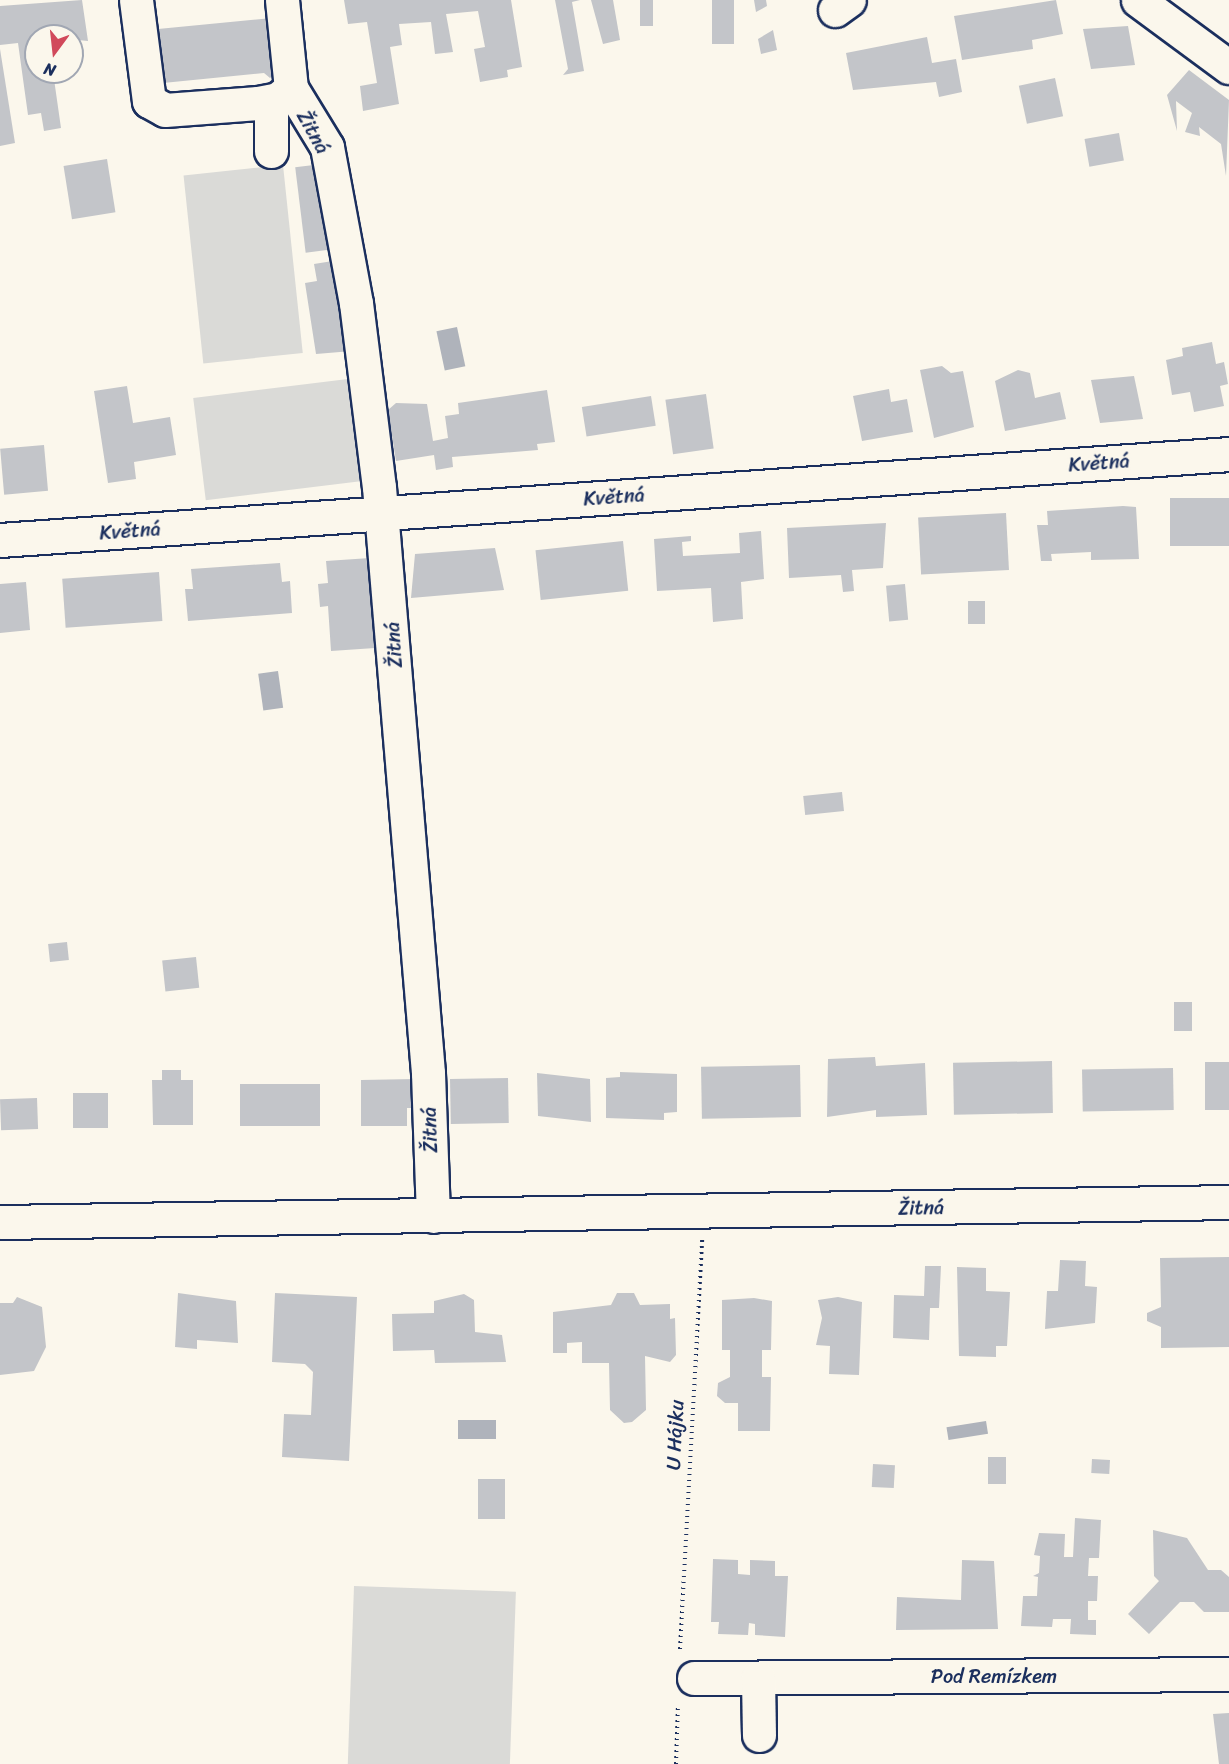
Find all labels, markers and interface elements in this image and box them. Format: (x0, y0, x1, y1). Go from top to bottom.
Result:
north arrow (24, 24, 84, 84)
text: N (41, 54, 59, 85)
street label: Žitná (291, 106, 335, 158)
street label: Květná (1068, 449, 1130, 477)
street label: Květná (583, 483, 645, 511)
street label: Květná (99, 517, 161, 545)
street label: Žitná (380, 621, 408, 669)
street label: Žitná (417, 1107, 443, 1153)
street label: Žitná (898, 1196, 944, 1220)
street label: U Hájku (661, 1399, 689, 1471)
street label: Pod Remízkem (930, 1664, 1058, 1688)

